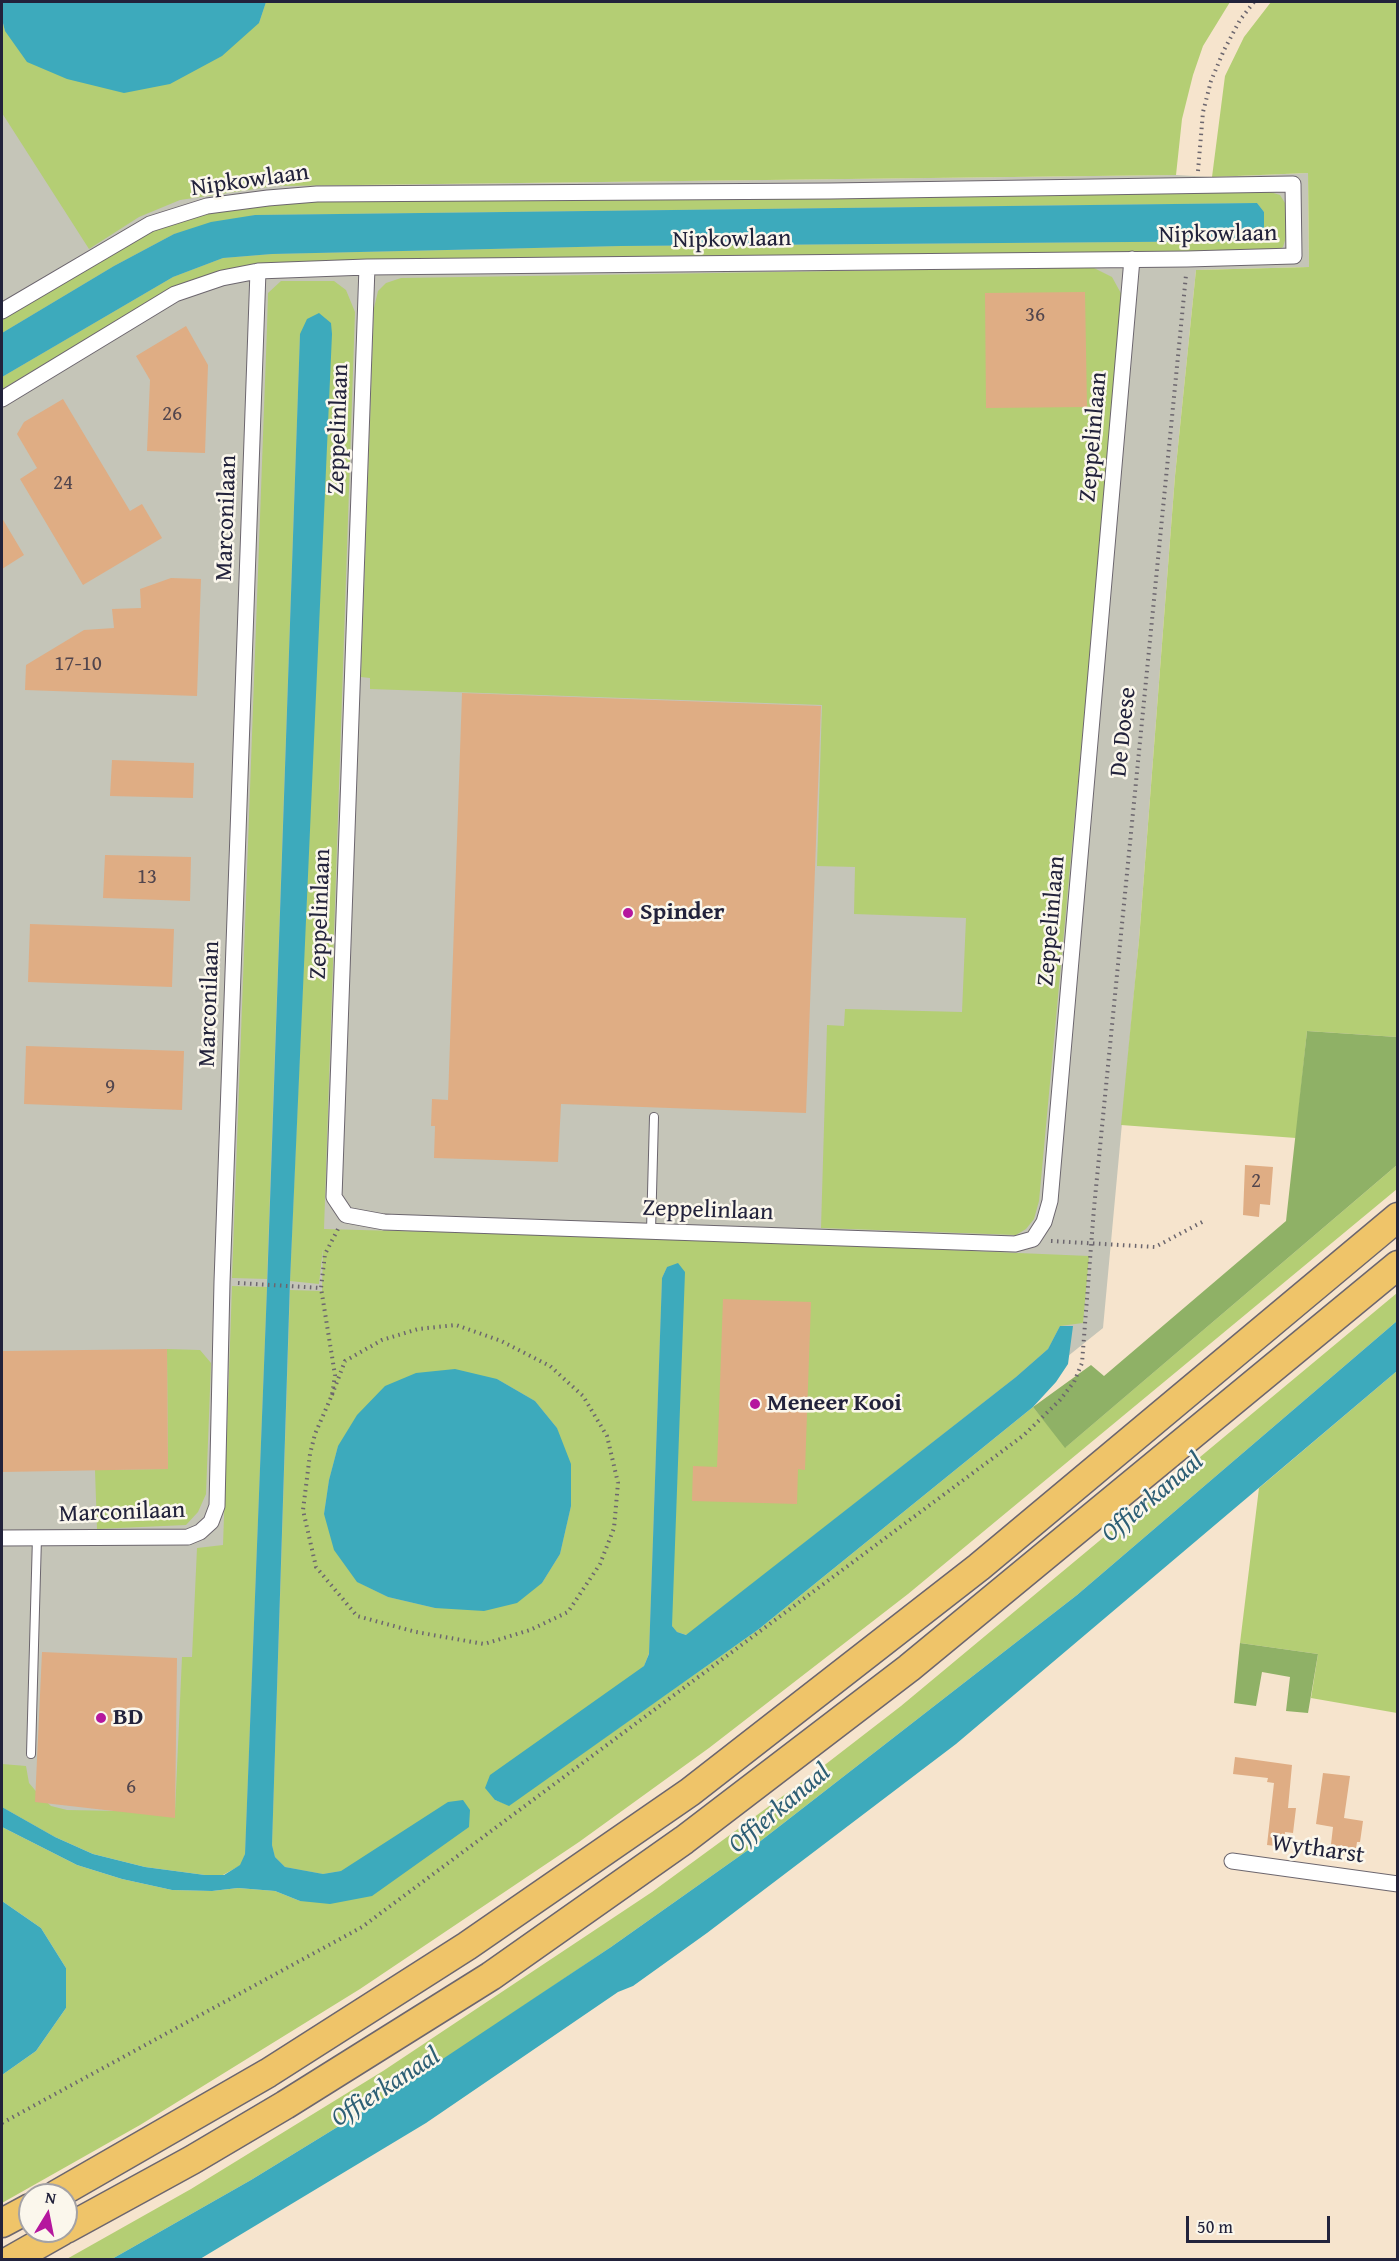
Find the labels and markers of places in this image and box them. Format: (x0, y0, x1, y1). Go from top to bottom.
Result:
place label: Spinder (640, 899, 724, 927)
marker: Spinder (621, 906, 635, 920)
place label: Meneer Kooi (767, 1390, 902, 1418)
marker: Meneer Kooi (748, 1397, 762, 1411)
place label: BD (113, 1704, 143, 1732)
marker: BD (94, 1711, 108, 1725)

